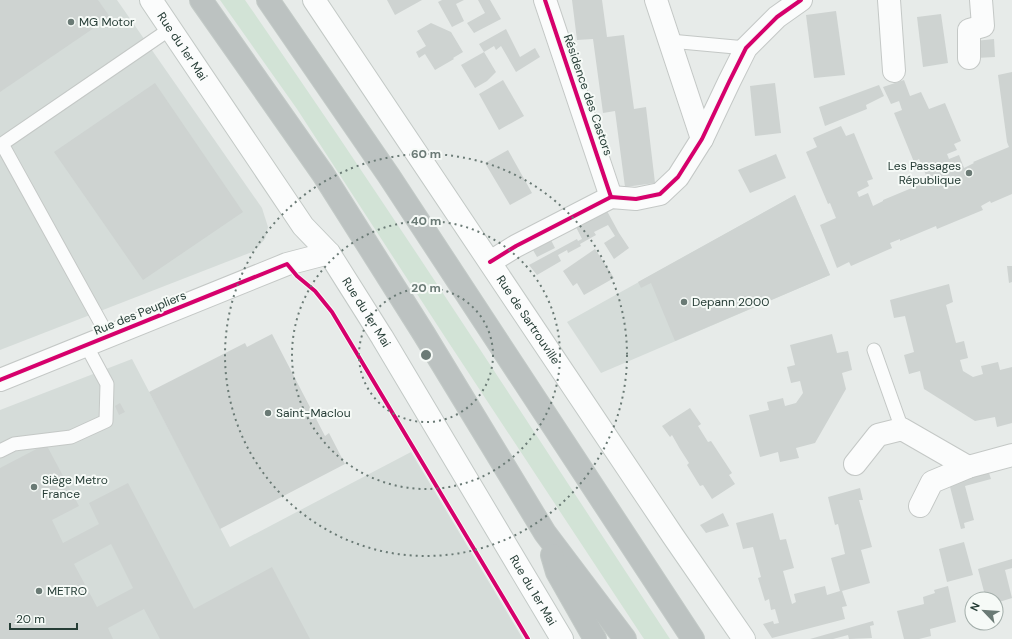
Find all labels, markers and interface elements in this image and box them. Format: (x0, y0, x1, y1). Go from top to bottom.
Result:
street label: Rue du 1er Mai (153, 9, 211, 84)
place label: MG Motor (79, 14, 135, 30)
marker: MG Motor (66, 17, 76, 27)
street label: Résidence des Castors (560, 32, 616, 158)
text: 60 m (411, 146, 441, 162)
place label: Les Passages République (888, 158, 961, 188)
marker: Les Passages République (964, 168, 974, 178)
text: 40 m (411, 213, 441, 229)
street label: Rue de Sartrouville (493, 272, 564, 368)
street label: Rue du 1er Mai (338, 274, 394, 350)
text: 20 m (411, 280, 441, 296)
street label: Rue des Peupliers (91, 287, 189, 339)
place label: Depann 2000 (692, 294, 770, 310)
marker: Depann 2000 (679, 297, 689, 307)
centre of rings (419, 348, 433, 362)
place label: Saint-Maclou (276, 405, 351, 421)
marker: Saint-Maclou (263, 408, 273, 418)
place label: Siège Metro France (42, 472, 108, 502)
marker: Siège Metro France (29, 482, 39, 492)
street label: Rue du 1er Mai (506, 552, 560, 629)
place label: METRO (47, 583, 87, 599)
marker: METRO (34, 586, 44, 596)
north arrow (964, 591, 1004, 631)
text: N (967, 600, 983, 613)
scale bar (10, 605, 77, 631)
text: 20 m (16, 611, 45, 627)

